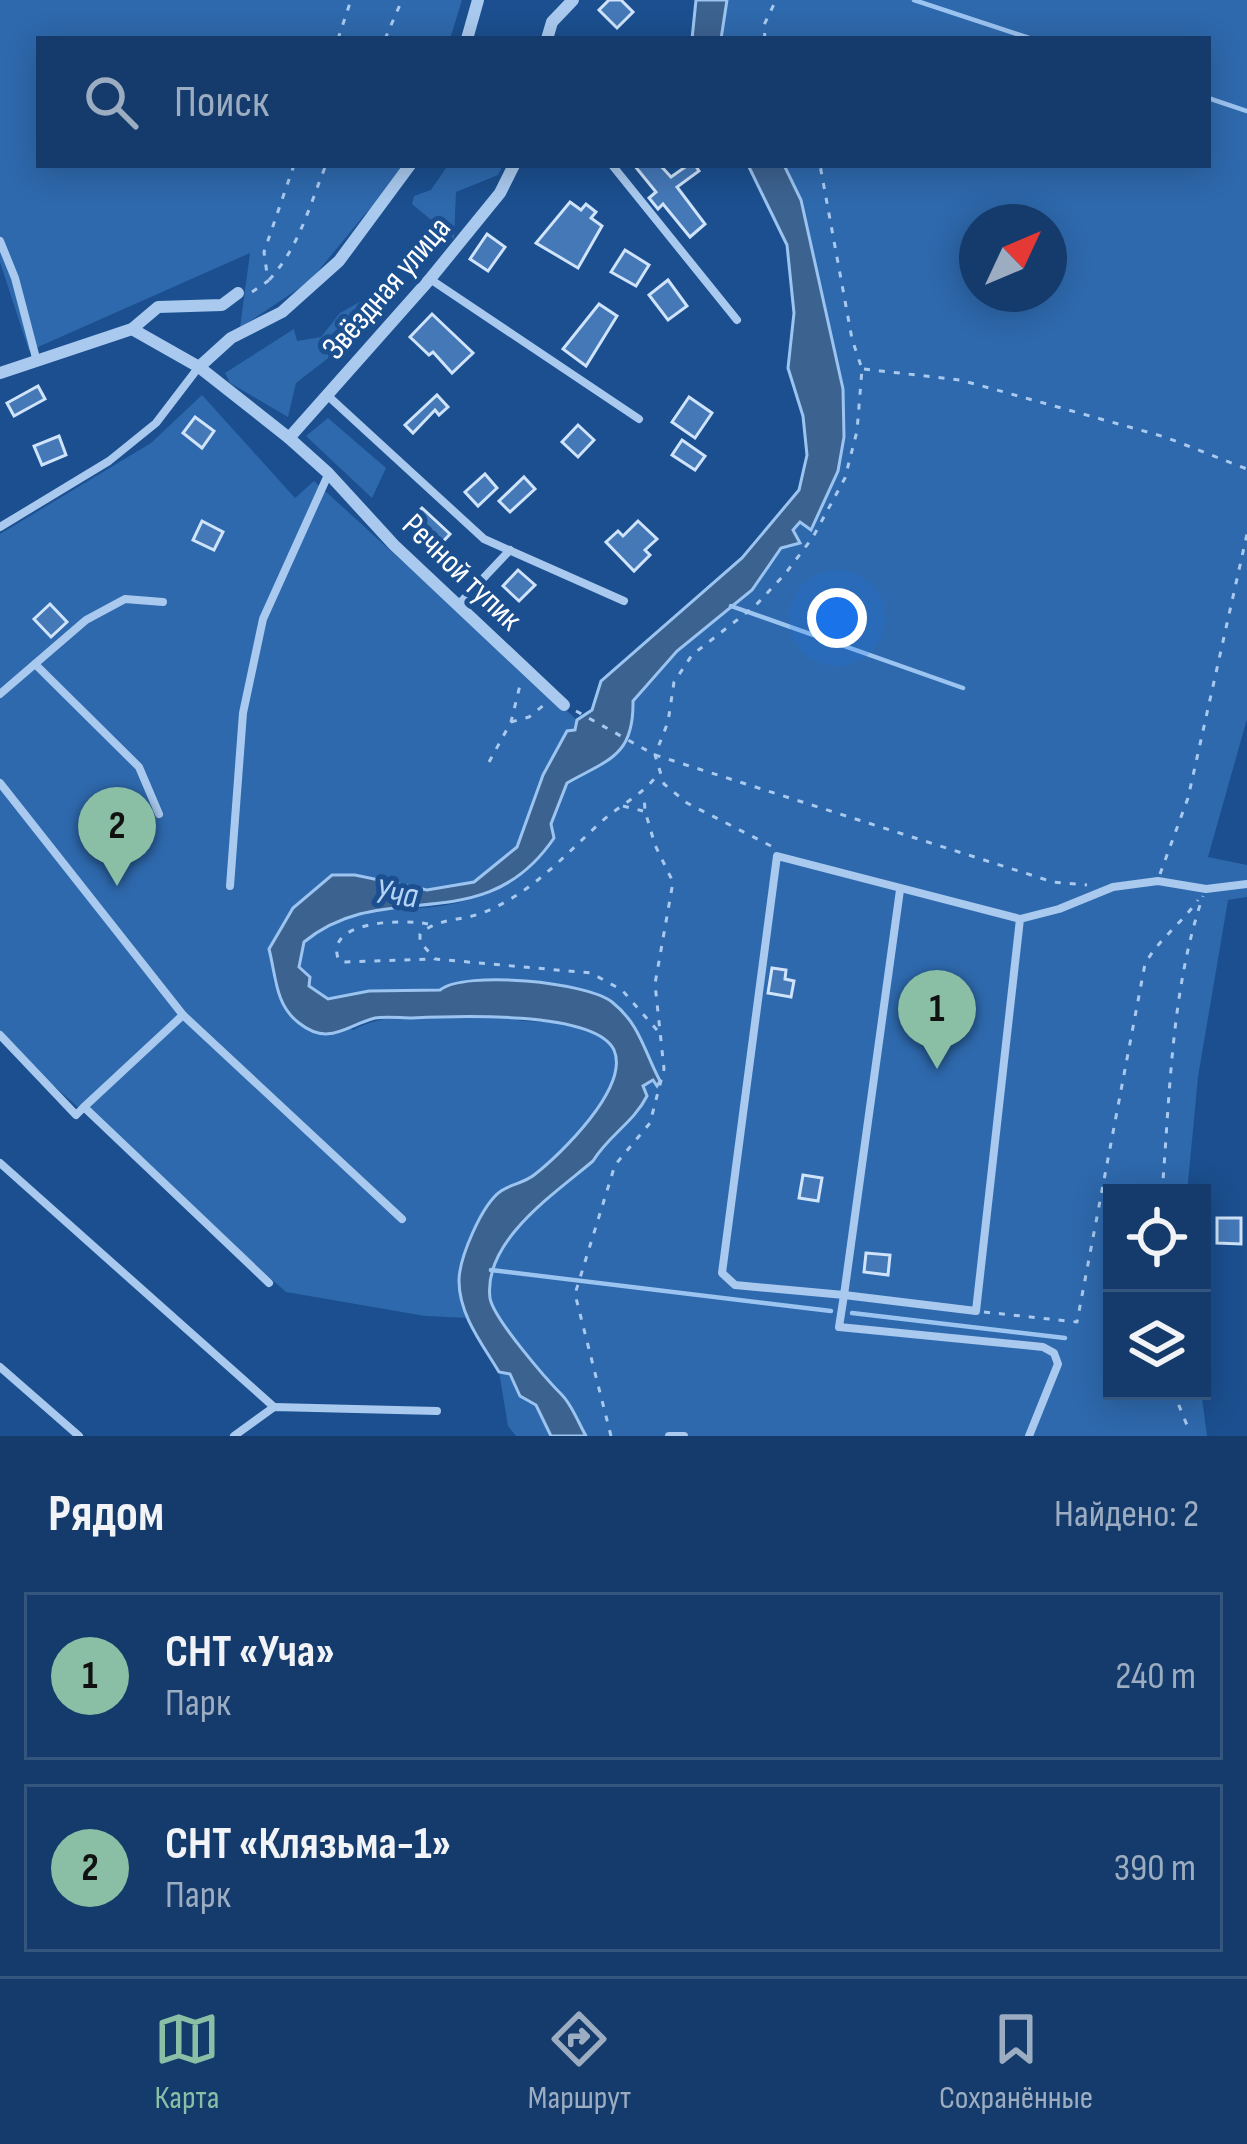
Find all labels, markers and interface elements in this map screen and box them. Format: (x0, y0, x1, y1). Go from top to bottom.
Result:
search box (36, 36, 1211, 168)
icon: search (78, 69, 144, 135)
text: Поиск (174, 75, 269, 130)
north arrow (959, 204, 1067, 312)
street label: Звёздная улица (314, 209, 459, 368)
street label: Речной тупик (393, 506, 530, 640)
your location (807, 588, 867, 648)
pin: 2 (78, 787, 156, 886)
water label: Уча (373, 871, 421, 918)
pin: 1 (898, 970, 976, 1069)
map controls (1103, 1184, 1211, 1400)
button: locate (1103, 1184, 1211, 1292)
button: layers (1103, 1292, 1211, 1400)
text: Рядом (48, 1484, 164, 1545)
text: Найдено: 2 (1054, 1491, 1199, 1538)
text: СНТ «Уча» (165, 1625, 335, 1680)
text: 1 (82, 1653, 98, 1700)
text: 240 m (1115, 1653, 1196, 1700)
text: Парк (165, 1680, 231, 1727)
text: СНТ «Клязьма-1» (165, 1817, 451, 1872)
text: 2 (81, 1845, 99, 1892)
text: 390 m (1114, 1845, 1196, 1892)
text: Парк (165, 1872, 231, 1919)
tab: Карта (154, 2006, 220, 2118)
tab: Маршрут (528, 2006, 631, 2118)
tab: Сохранённые (939, 2006, 1093, 2118)

